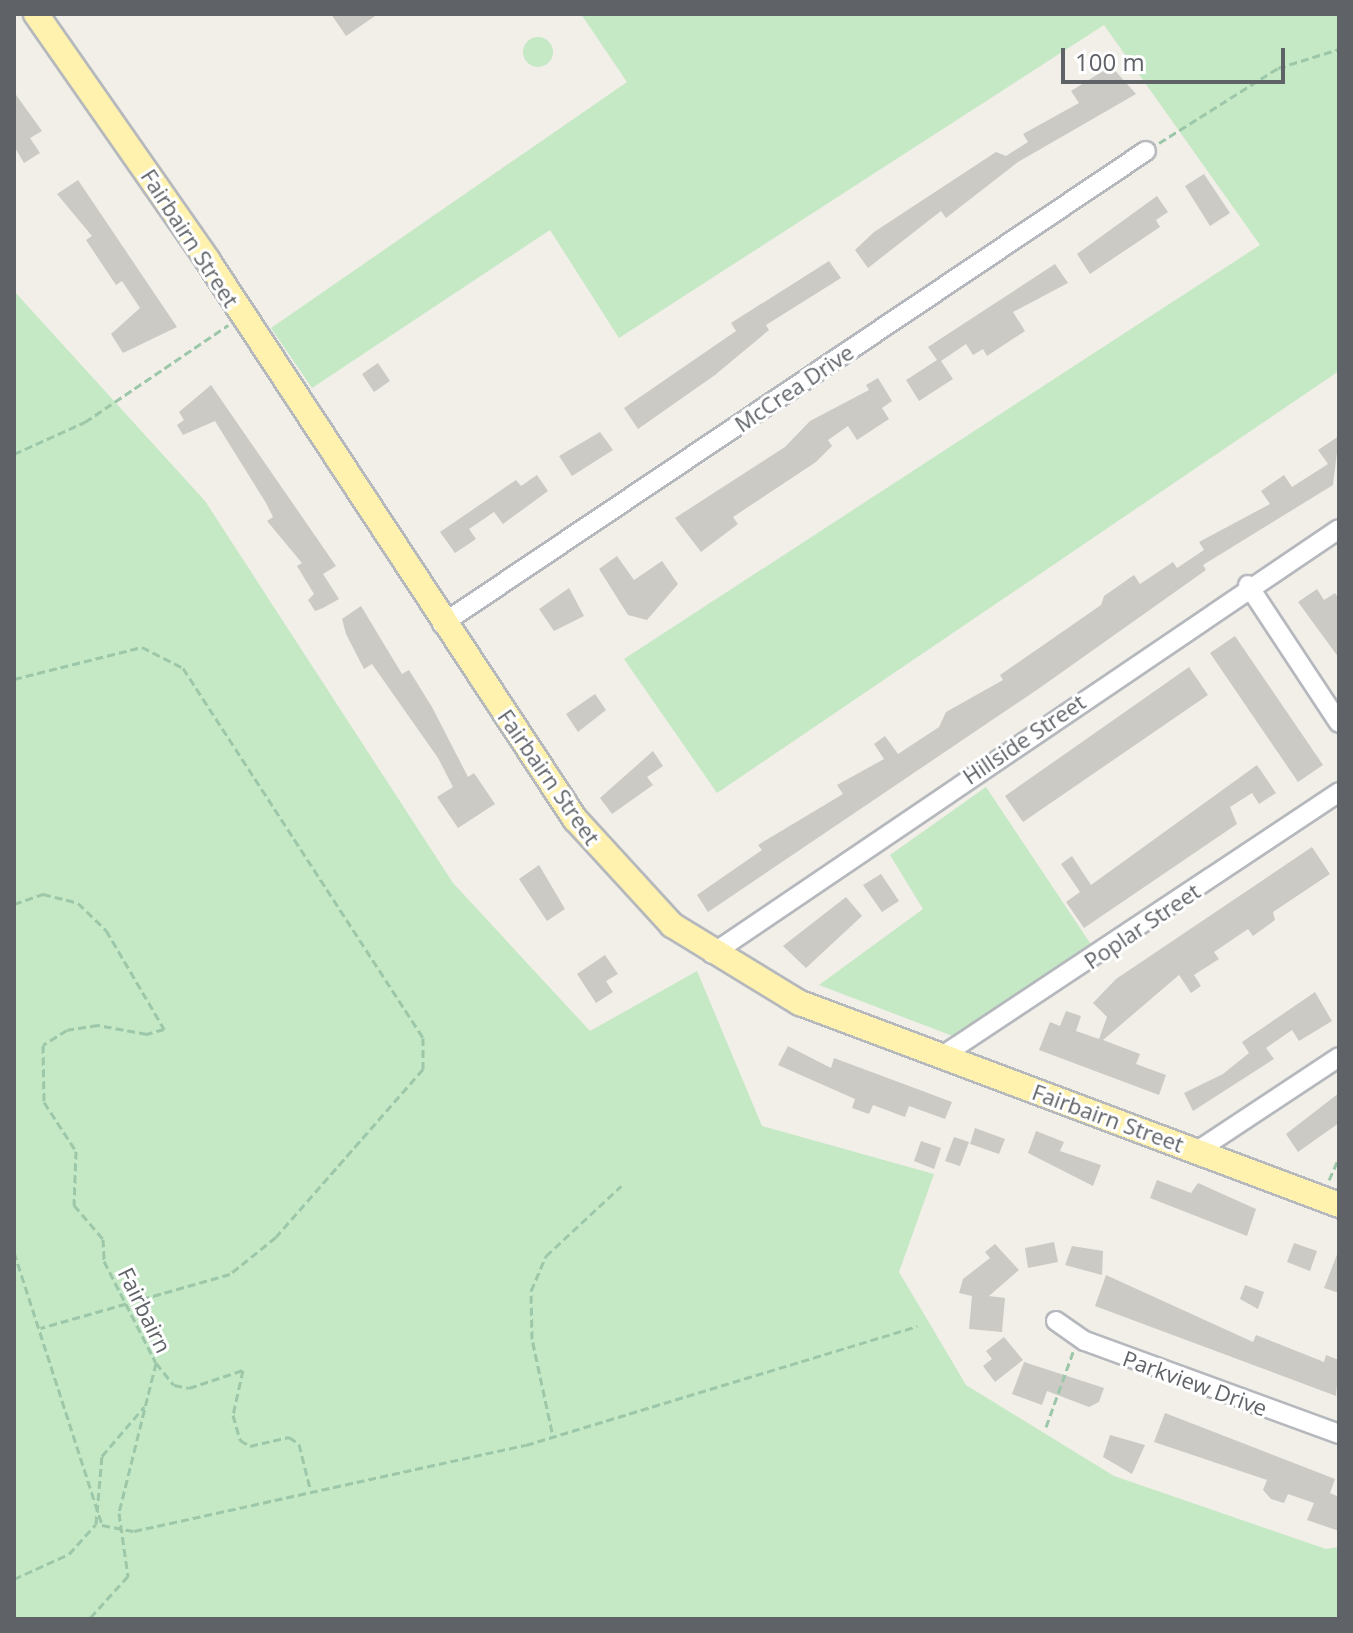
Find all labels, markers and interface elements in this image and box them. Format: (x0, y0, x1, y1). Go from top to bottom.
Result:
scale bar (1065, 32, 1289, 82)
text: 100 m (1075, 45, 1145, 78)
street label: Fairbairn Street (136, 164, 244, 312)
street label: McCrea Drive (730, 339, 858, 437)
street label: Hillside Street (958, 688, 1090, 790)
street label: Fairbairn Street (493, 704, 605, 850)
street label: Poplar Street (1079, 878, 1205, 974)
street label: Fairbairn Street (1029, 1078, 1187, 1158)
street label: Fairbairn (113, 1263, 177, 1357)
street label: Parkview Drive (1119, 1345, 1271, 1421)

